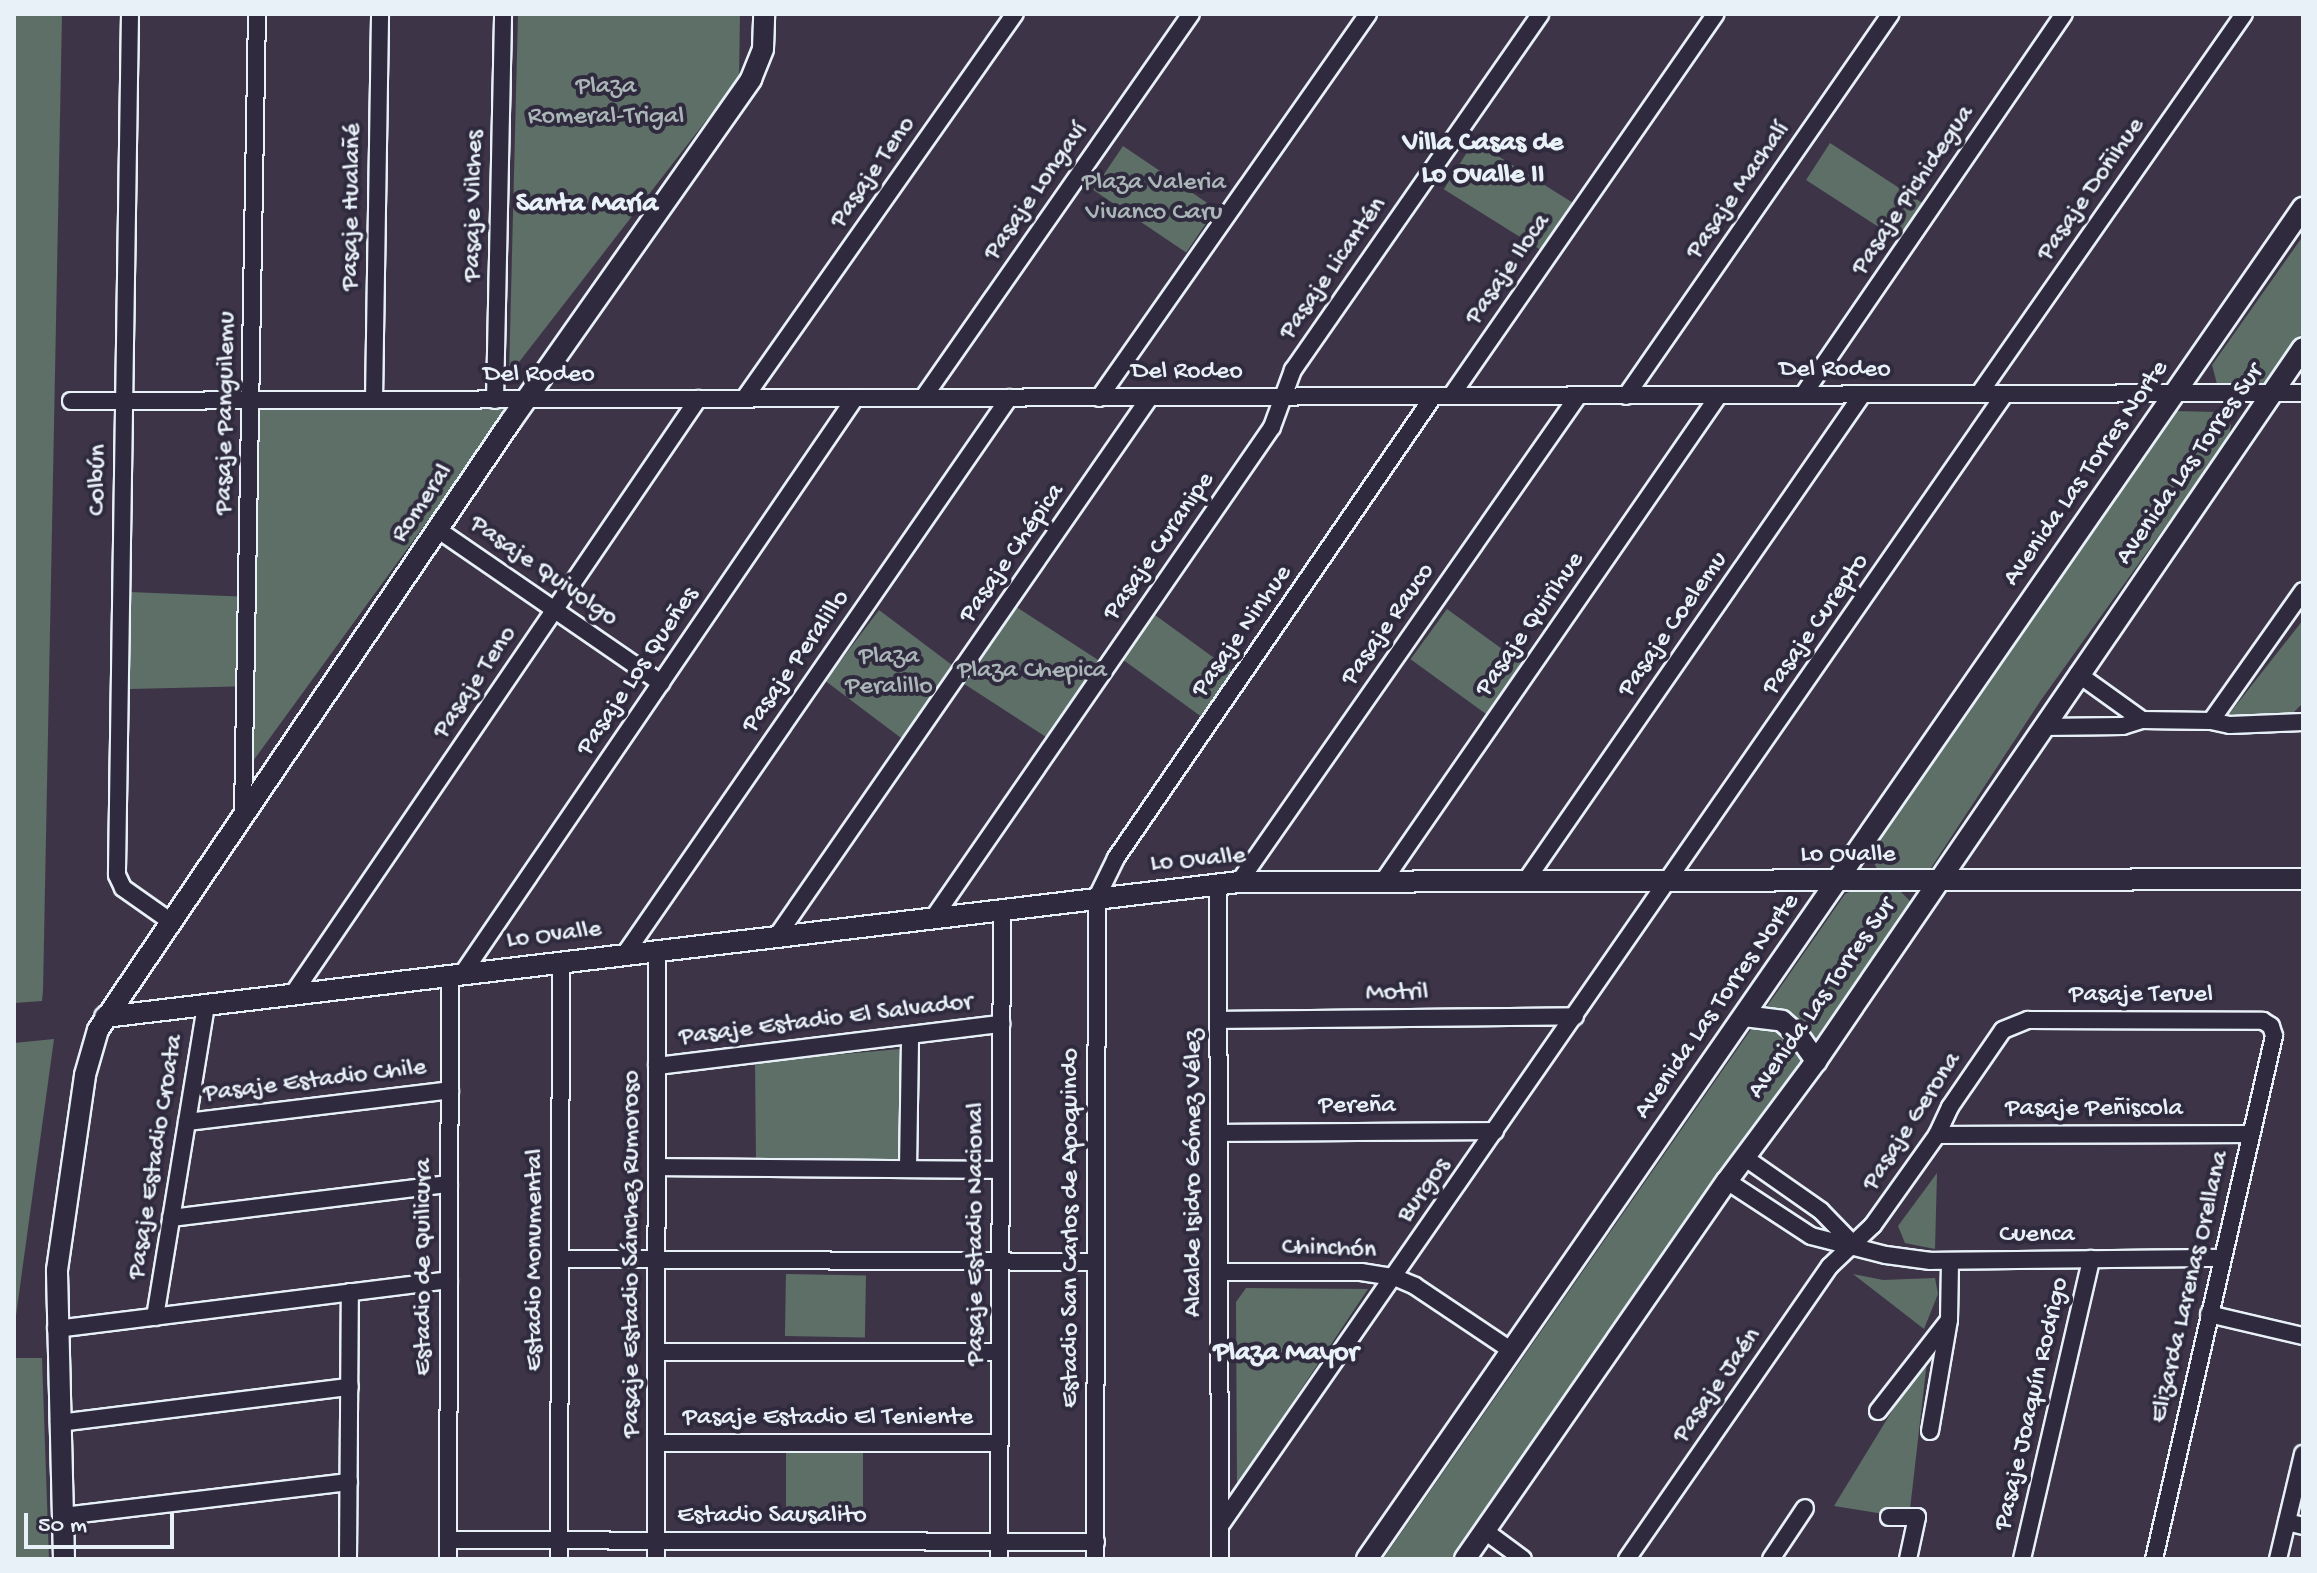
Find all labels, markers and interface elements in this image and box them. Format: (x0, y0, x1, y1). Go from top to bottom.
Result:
park label: Plaza Romeral-Trigal (528, 72, 684, 134)
street label: Pasaje Pichidegua (1846, 100, 1982, 282)
street label: Pasaje Teno (824, 111, 924, 235)
street label: Pasaje Doñihue (2031, 112, 2153, 268)
street label: Pasaje Machalí (1680, 116, 1798, 266)
street label: Pasaje Longaví (978, 117, 1096, 267)
street label: Pasaje Hualañé (336, 123, 370, 291)
district label: Villa Casas de Lo Ovalle II (1403, 127, 1563, 193)
street label: Pasaje Vilches (458, 130, 492, 282)
park label: Plaza Valeria Vivanco Caru (1082, 168, 1226, 230)
district label: Santa María (516, 188, 658, 222)
street label: Pasaje Licantén (1273, 192, 1395, 346)
street label: Pasaje Iloca (1459, 208, 1559, 332)
street label: Pasaje Panguilemu (210, 311, 244, 515)
street label: Del Rodeo (1779, 355, 1891, 387)
street label: Avenida Las Torres Norte (1997, 355, 2177, 593)
street label: Del Rodeo (1131, 357, 1243, 389)
street label: Avenida Las Torres Sur (2110, 358, 2272, 572)
street label: Del Rodeo (483, 360, 595, 392)
street label: Colbún (83, 444, 115, 516)
street label: Romeral (385, 459, 461, 549)
street label: Pasaje Curanipe (1097, 467, 1223, 627)
street label: Pasaje Chépica (953, 478, 1073, 630)
street label: Pasaje Quivolgo (463, 509, 623, 635)
street label: Pasaje Coelemu (1612, 546, 1736, 704)
street label: Pasaje Quirihue (1470, 547, 1592, 703)
street label: Pasaje Curepto (1757, 548, 1877, 702)
street label: Pasaje Rauco (1335, 558, 1443, 692)
street label: Pasaje Ninhue (1186, 560, 1300, 704)
street label: Pasaje Los Queñes (571, 582, 707, 762)
street label: Pasaje Peralillo (736, 584, 858, 740)
street label: Pasaje Teno (427, 621, 525, 745)
park label: Plaza Peralillo (845, 642, 933, 704)
park label: Plaza Chepica (957, 656, 1107, 688)
street label: Lo Ovalle (1800, 840, 1896, 872)
street label: Lo Ovalle (1149, 841, 1247, 881)
street label: Avenida Las Torres Norte (1628, 888, 1808, 1126)
street label: Avenida Las Torres Sur (1742, 892, 1904, 1106)
street label: Lo Ovalle (505, 915, 603, 957)
street label: Motril (1365, 978, 1429, 1010)
street label: Pasaje Teruel (2069, 980, 2213, 1012)
street label: Pasaje Estadio El Salvador (677, 988, 975, 1054)
street label: Alcalde Isidro Gómez Vélez (1179, 1029, 1211, 1317)
street label: Pasaje Estadio Croata (122, 1032, 192, 1282)
street label: Pasaje Gerona (1857, 1047, 1969, 1197)
street label: Estadio San Carlos de Apoquindo (1056, 1048, 1088, 1408)
street label: Pasaje Estadio Chile (202, 1053, 428, 1111)
street label: Pasaje Estadio Sánchez Rumoroso (617, 1070, 649, 1438)
street label: Pereña (1318, 1091, 1396, 1123)
street label: Pasaje Peñiscola (2005, 1094, 2183, 1126)
street label: Pasaje Estadio Nacional (961, 1102, 993, 1366)
street label: Elizarda Larenas Orellana (2144, 1148, 2238, 1426)
street label: Estadio Monumental (520, 1149, 552, 1371)
street label: Burgos (1391, 1152, 1459, 1230)
street label: Estadio de Quilicura (409, 1158, 441, 1376)
street label: Cuenca (1999, 1220, 2075, 1252)
street label: Chinchón (1281, 1233, 1377, 1267)
street label: Pasaje Joaquín Rodrigo (1989, 1274, 2077, 1534)
street label: Pasaje Jaén (1667, 1322, 1769, 1450)
district label: Plaza Mayor (1214, 1337, 1358, 1371)
street label: Pasaje Estadio El Teniente (683, 1403, 973, 1435)
scale bar (28, 1497, 178, 1547)
street label: Estadio Sausalito (677, 1501, 867, 1533)
text: 50 m (38, 1512, 87, 1541)

